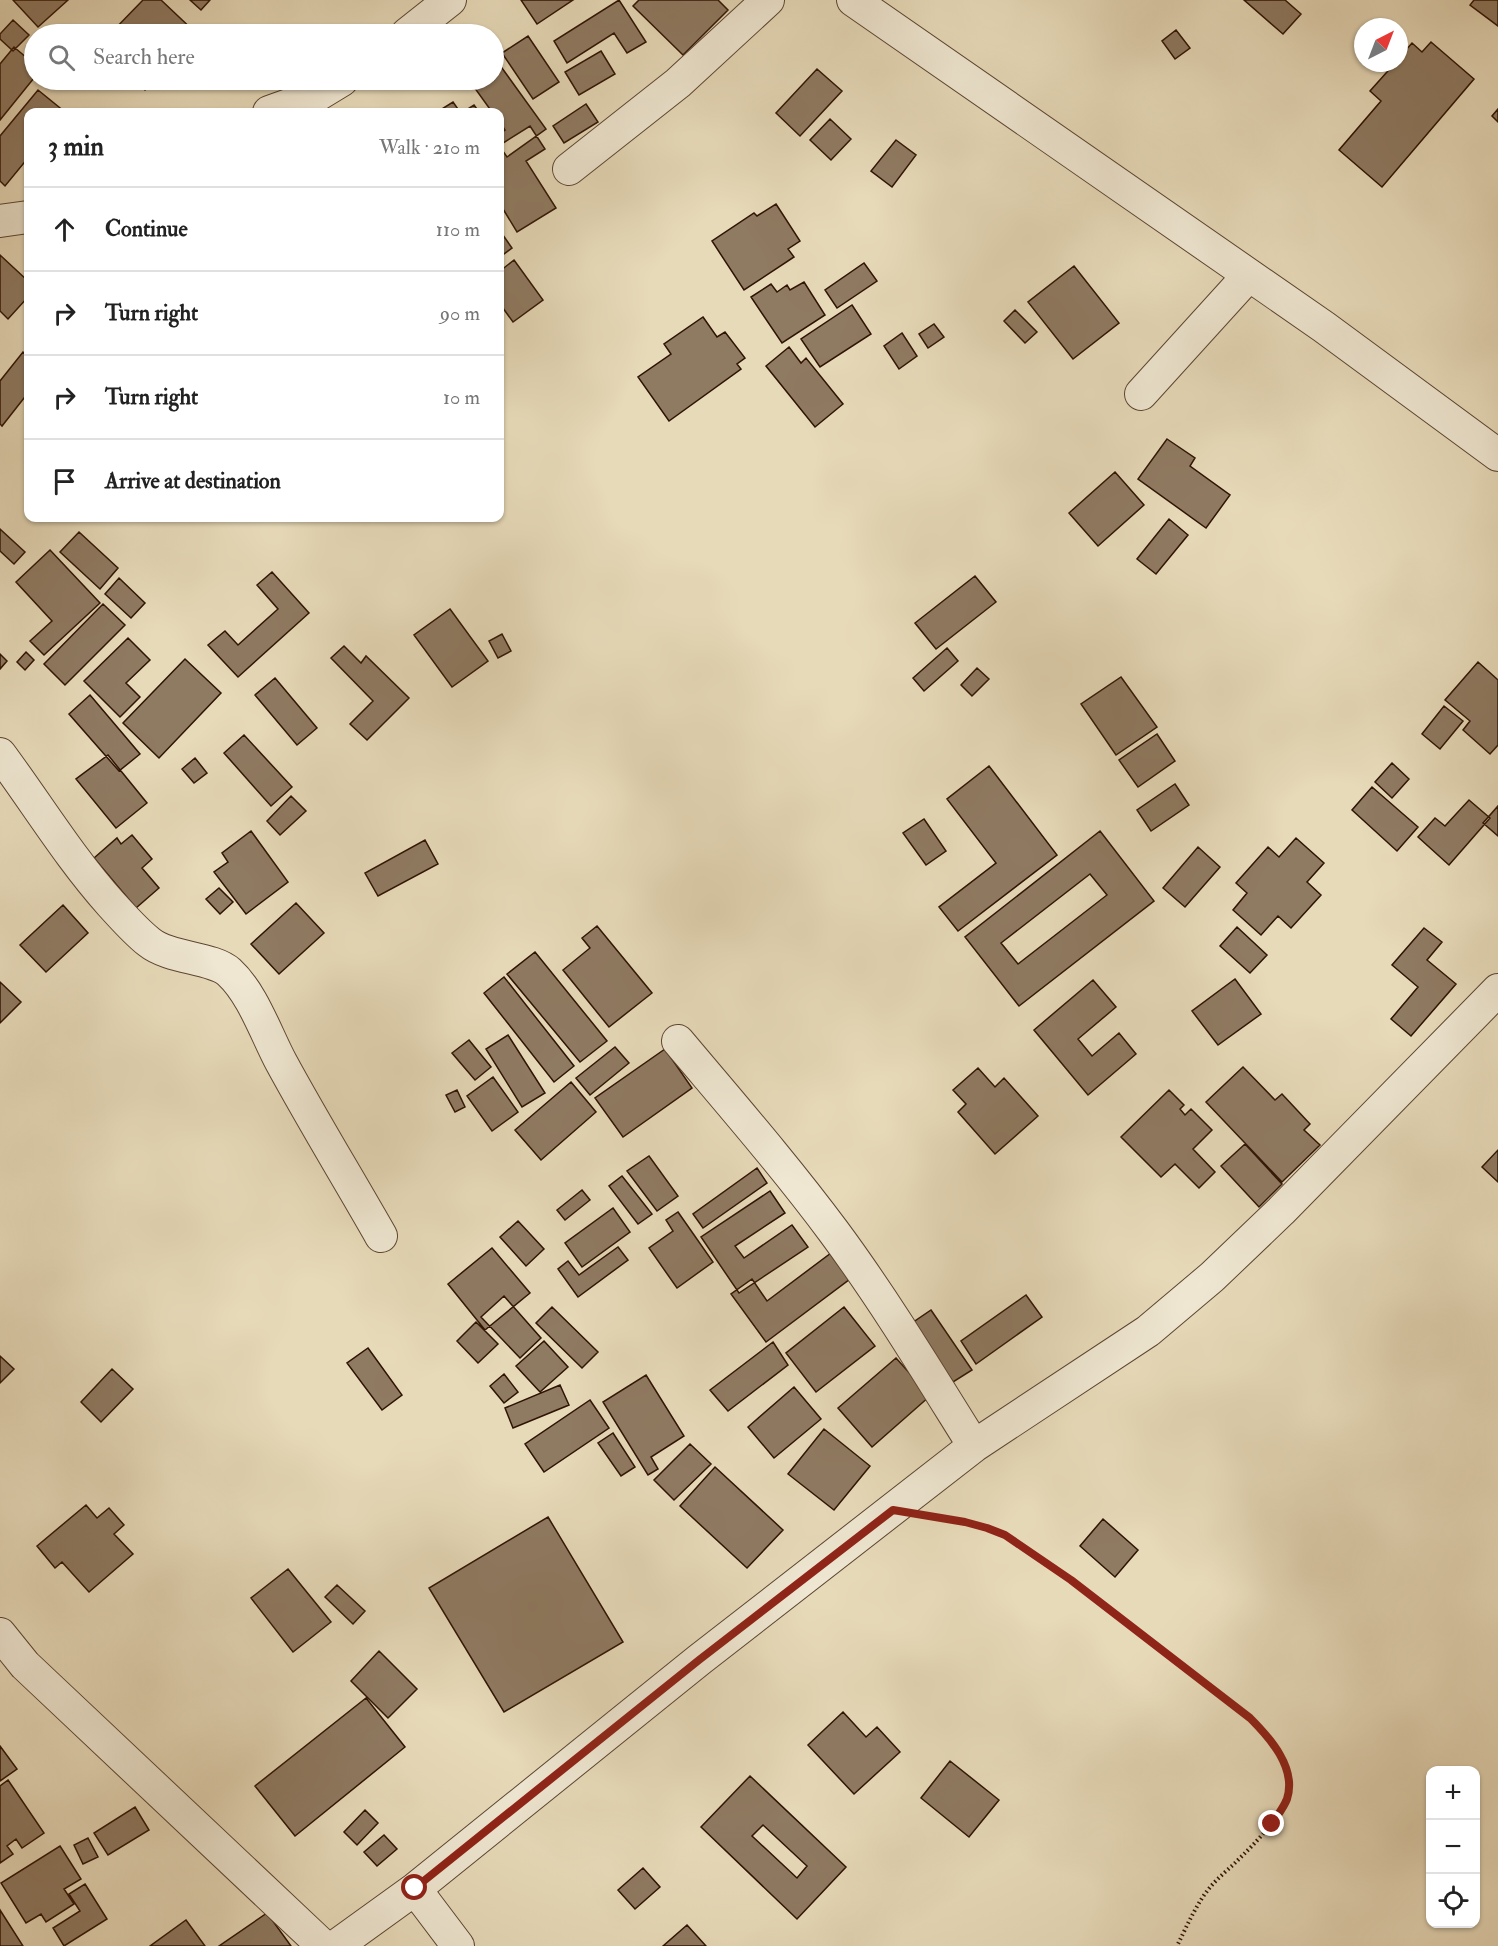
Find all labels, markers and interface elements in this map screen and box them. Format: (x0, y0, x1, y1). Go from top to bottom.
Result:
north arrow (1354, 18, 1408, 72)
search box (24, 24, 504, 90)
icon: search (45, 41, 78, 74)
text: Search here (93, 43, 195, 71)
text: 3 min (48, 131, 104, 163)
text: Walk · 210 m (379, 135, 480, 160)
icon: ahead (48, 213, 81, 246)
text: Continue (105, 215, 188, 243)
text: 110 m (436, 217, 480, 242)
icon: right (48, 297, 81, 330)
text: Turn right (105, 299, 198, 327)
text: 90 m (440, 301, 480, 326)
icon: right (48, 381, 81, 414)
text: Turn right (105, 383, 198, 411)
text: 10 m (443, 385, 480, 410)
icon: arrive (48, 465, 81, 498)
text: Arrive at destination (105, 467, 281, 495)
map controls (1426, 1766, 1480, 1928)
button: + (1426, 1766, 1480, 1820)
route end (1258, 1810, 1284, 1836)
button: − (1426, 1820, 1480, 1874)
route start (401, 1874, 427, 1900)
button: locate (1426, 1874, 1480, 1928)

